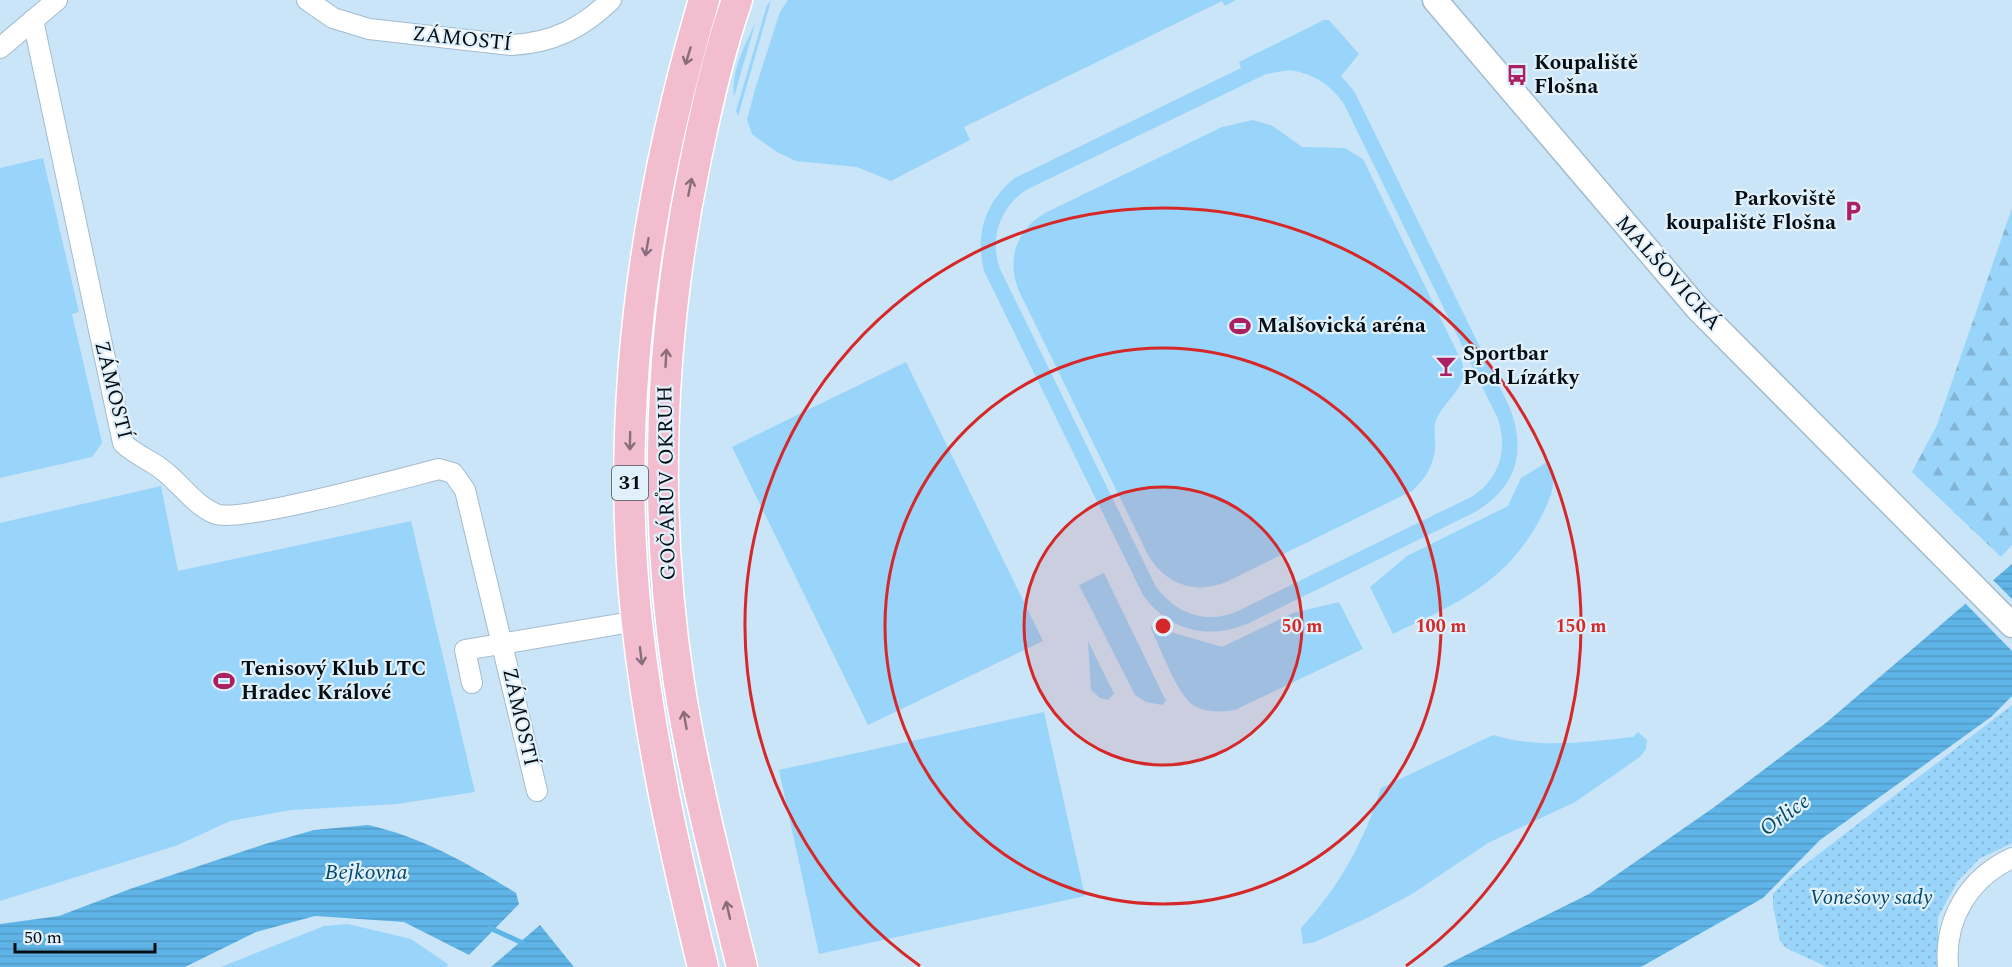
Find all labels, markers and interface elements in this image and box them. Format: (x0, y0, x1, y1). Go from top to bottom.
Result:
street label: ZÁMOSTÍ (411, 18, 513, 60)
one-way arrow (682, 46, 693, 65)
place label: Koupaliště Flošna (1534, 47, 1638, 103)
bus stop icon: Koupaliště Flošna (1505, 63, 1529, 87)
one-way arrow (685, 178, 696, 198)
place label: Parkoviště koupaliště Flošna (1666, 183, 1836, 239)
parking icon: Parkoviště koupaliště Flošna (1841, 199, 1865, 223)
street label: MALŠOVICKÁ (1607, 208, 1729, 338)
one-way arrow (641, 236, 652, 256)
place label: Malšovická aréna (1257, 310, 1426, 342)
sports icon: Malšovická aréna (1228, 314, 1252, 338)
street label: ZÁMOSTÍ (85, 338, 141, 442)
place label: Sportbar Pod Lízátky (1463, 338, 1580, 394)
one-way arrow (661, 349, 672, 369)
bar icon: Sportbar Pod Lízátky (1434, 354, 1458, 378)
street label: GOČÁRŮV OKRUH (649, 385, 685, 581)
one-way arrow (624, 430, 636, 450)
road number: 31 (612, 466, 648, 500)
text: 50 m (1282, 613, 1322, 640)
text: 100 m (1415, 613, 1467, 640)
text: 150 m (1555, 613, 1607, 640)
centre of rings (1153, 616, 1173, 636)
one-way arrow (636, 646, 647, 666)
place label: Tenisový Klub LTC Hradec Králové (241, 653, 426, 709)
street label: ZÁMOSTÍ (493, 665, 547, 769)
sports icon: Tenisový Klub LTC Hradec Králové (212, 669, 236, 693)
one-way arrow (680, 711, 691, 730)
water label: Orlice (1753, 785, 1817, 845)
water label: Bejkovna (324, 856, 408, 889)
park label: Vonešovy sady (1809, 882, 1933, 914)
one-way arrow (722, 901, 733, 920)
scale bar (15, 916, 154, 954)
text: 50 m (24, 924, 62, 951)

